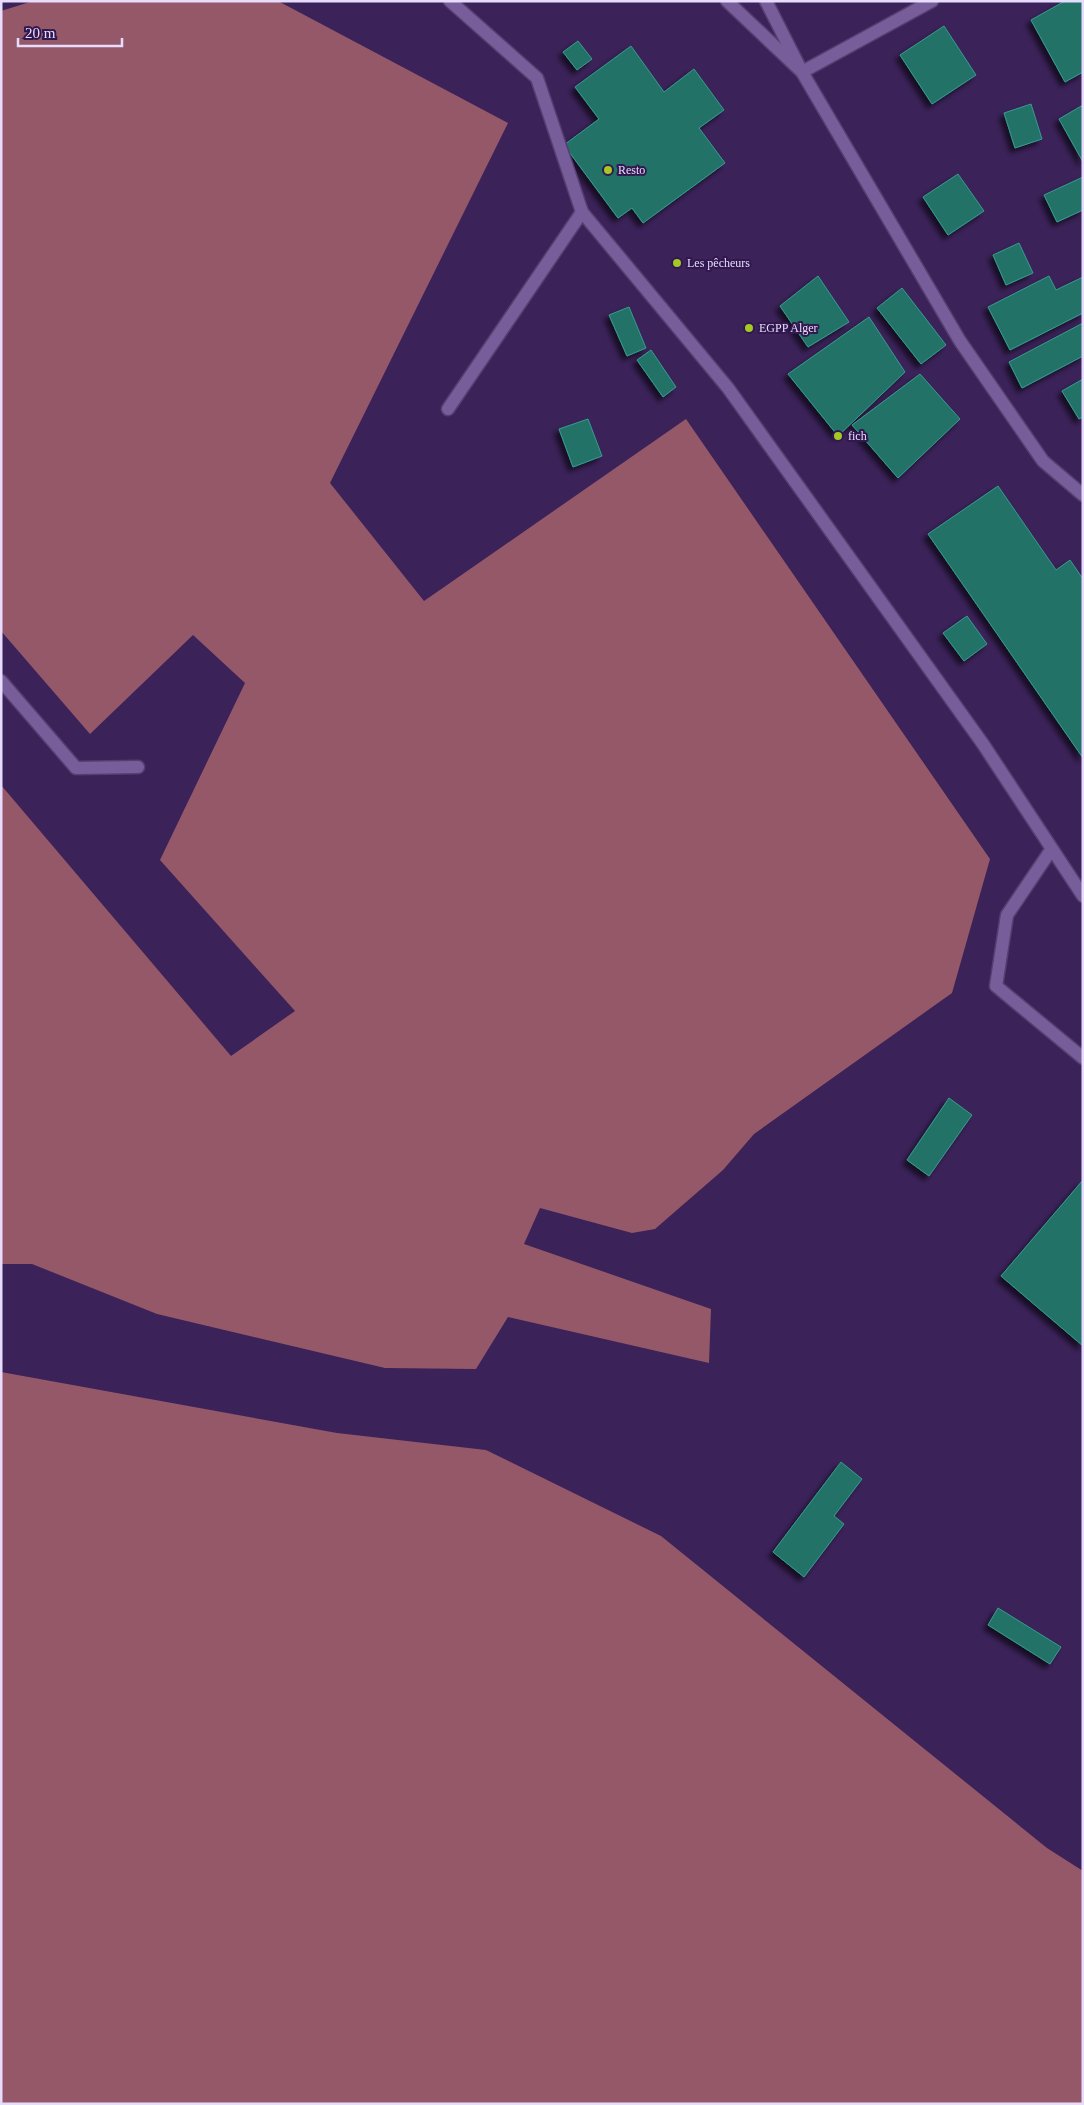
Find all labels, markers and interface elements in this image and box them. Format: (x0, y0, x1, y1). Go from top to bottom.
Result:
scale bar (18, 15, 121, 47)
text: 20 m (25, 25, 56, 41)
place label: Resto (618, 163, 645, 177)
marker: Resto (602, 164, 614, 176)
place label: Les pêcheurs (687, 256, 750, 270)
marker: Les pêcheurs (671, 257, 683, 269)
place label: EGPP Alger (759, 321, 818, 335)
marker: EGPP Alger (743, 322, 755, 334)
place label: fich (848, 429, 867, 443)
marker: fich (832, 430, 844, 442)

